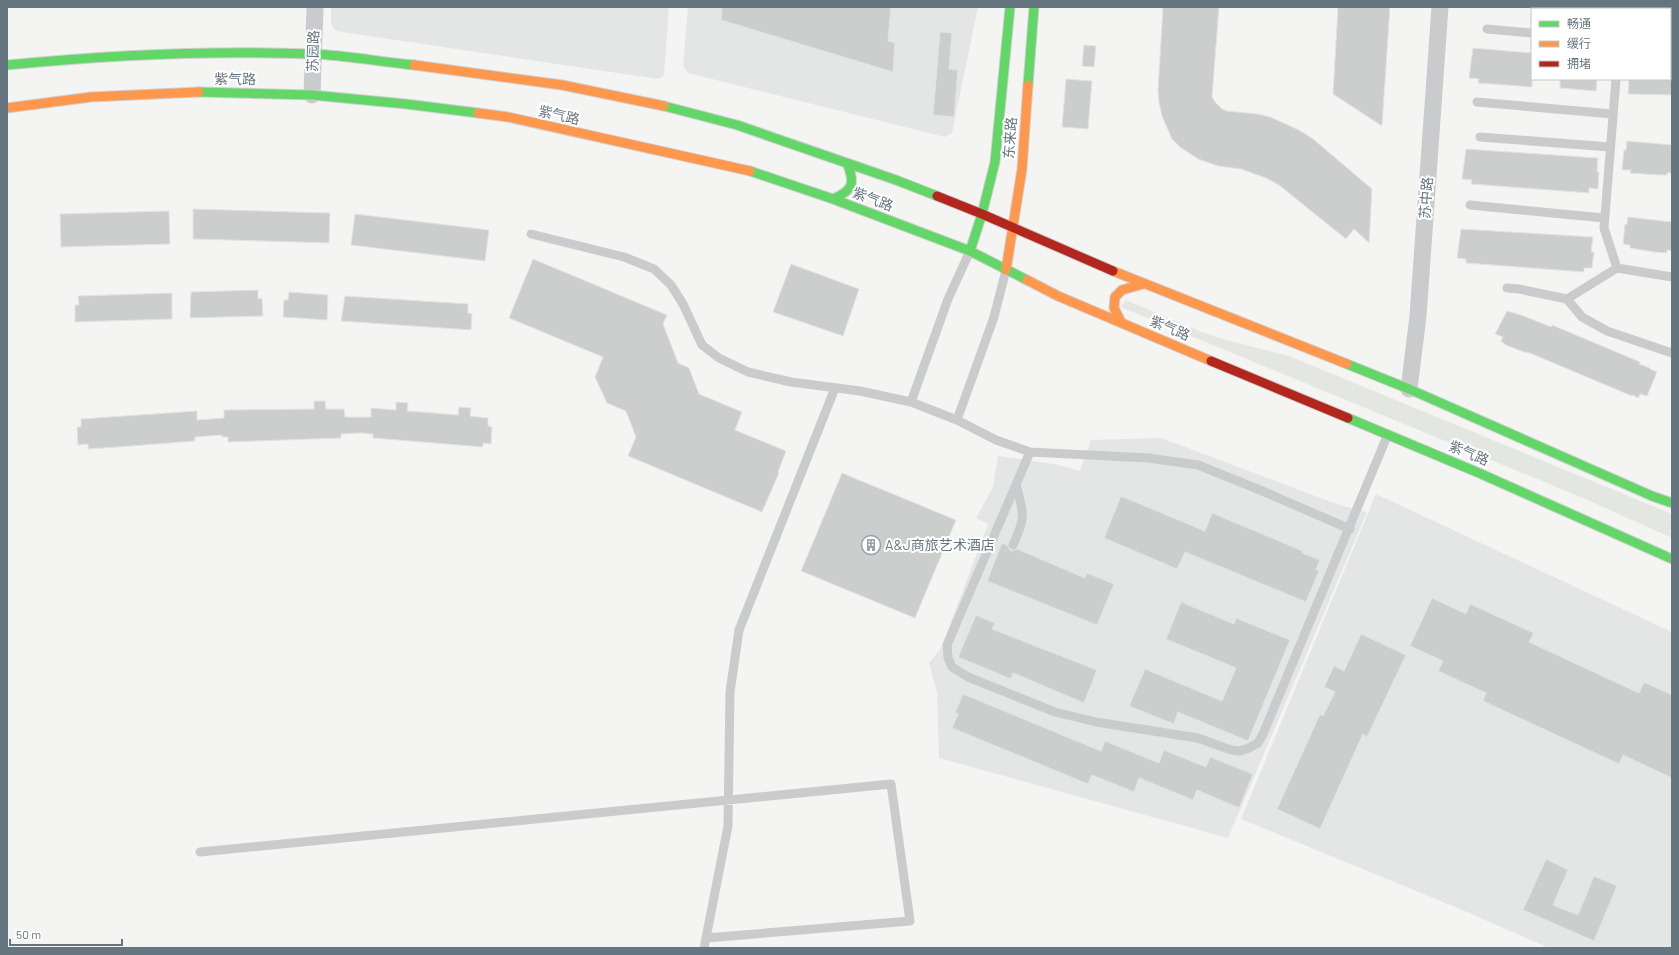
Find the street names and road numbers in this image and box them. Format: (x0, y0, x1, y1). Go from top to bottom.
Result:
street label: 苏园路 (303, 30, 322, 72)
street label: 紫气路 (214, 70, 256, 87)
street label: 紫气路 (537, 102, 581, 128)
street label: 东来路 (1000, 116, 1019, 160)
street label: 苏中路 (1416, 176, 1435, 220)
street label: 紫气路 (851, 183, 896, 214)
street label: 紫气路 (1148, 312, 1193, 344)
street label: 紫气路 (1447, 437, 1492, 469)

